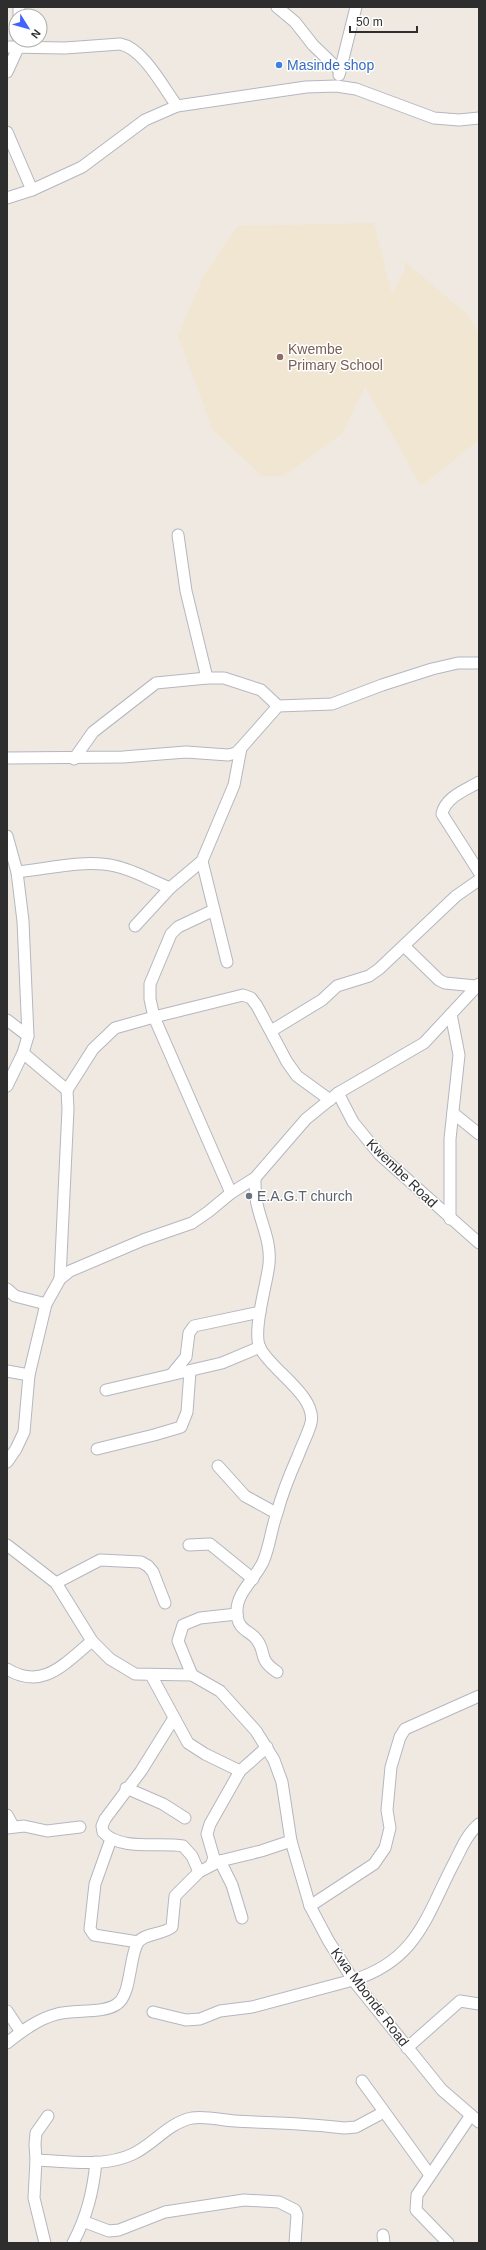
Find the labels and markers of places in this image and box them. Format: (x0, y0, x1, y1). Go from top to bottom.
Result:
place label: Masinde shop (287, 57, 374, 73)
marker: Masinde shop (274, 60, 284, 70)
place label: Kwembe Primary School (288, 341, 383, 373)
marker: Kwembe Primary School (275, 352, 285, 362)
place label: E.A.G.T church (257, 1188, 352, 1204)
marker: E.A.G.T church (244, 1191, 254, 1201)

